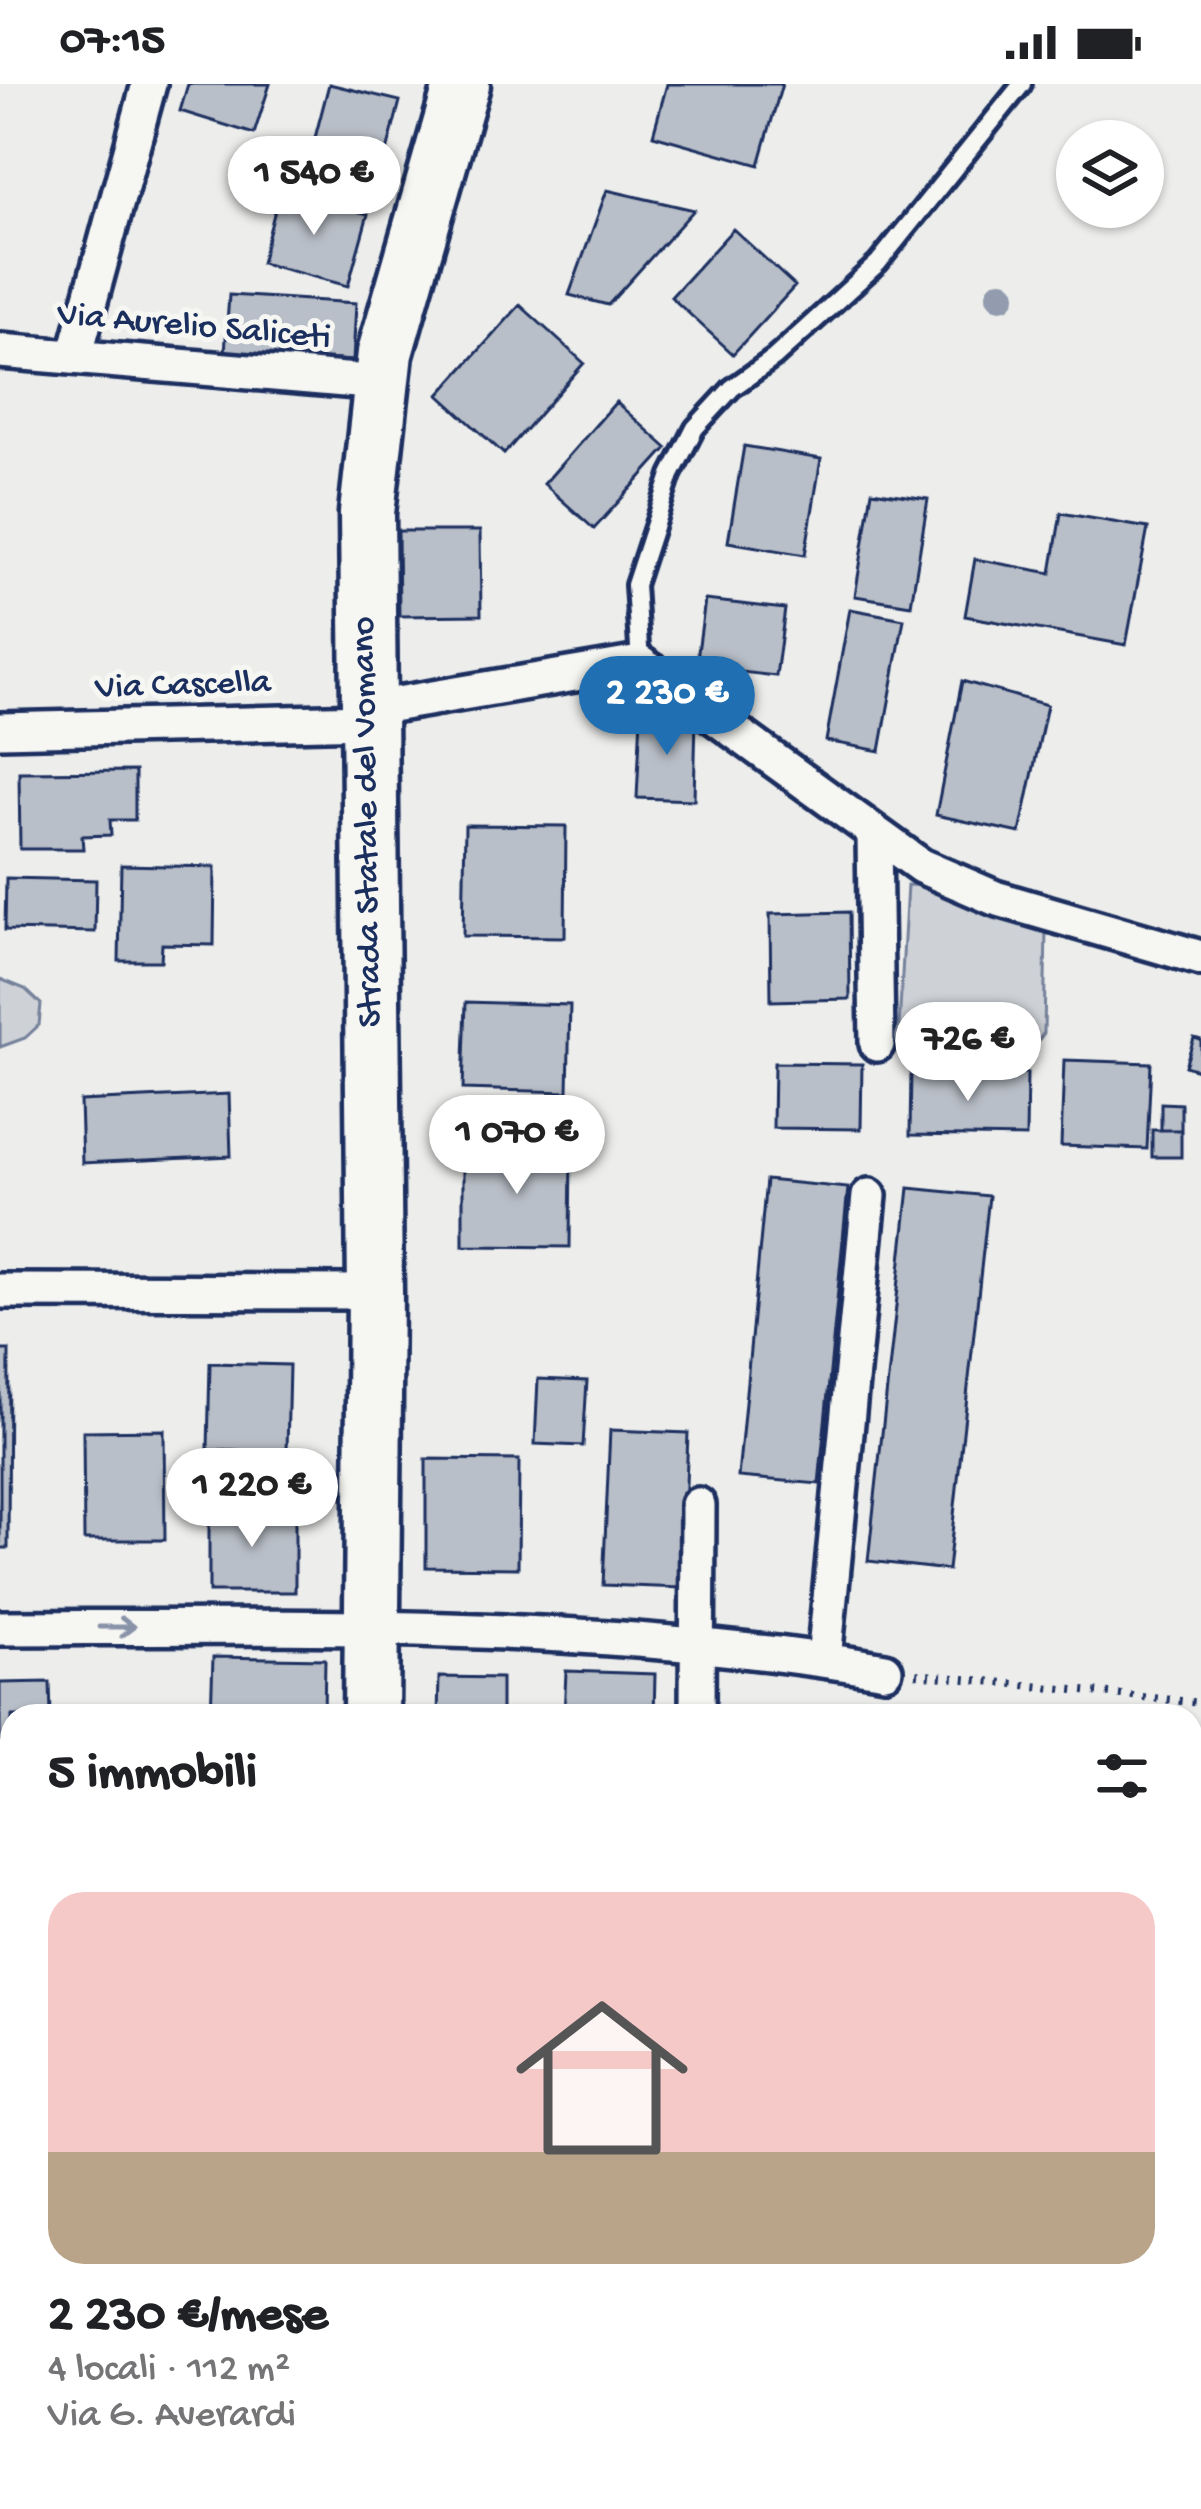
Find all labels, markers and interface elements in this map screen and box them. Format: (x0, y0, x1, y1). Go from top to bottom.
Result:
text: 07:15 (60, 16, 165, 69)
map controls (1056, 120, 1164, 228)
button: layers (1056, 120, 1164, 228)
pin: 1 540 € (203, 136, 425, 238)
text: 1 540 € (255, 152, 373, 198)
street label: Via Aurelio Saliceti (54, 295, 333, 361)
street label: Strada Statale del Vomano (344, 616, 394, 1028)
pin: 2 230 € (556, 656, 778, 758)
street label: Via Cascella (93, 662, 273, 712)
text: 2 230 € (606, 672, 728, 718)
pin: 726 € (884, 1002, 1052, 1104)
text: 726 € (922, 1018, 1014, 1064)
pin: 1 070 € (406, 1095, 628, 1197)
text: 1 070 € (456, 1111, 578, 1157)
pin: 1 220 € (141, 1448, 363, 1550)
text: 1 220 € (193, 1464, 311, 1510)
one-way arrow (97, 1616, 136, 1638)
icon: filters (1089, 1743, 1155, 1809)
text: 5 immobili (48, 1746, 257, 1806)
icon: home (494, 1970, 710, 2186)
text: 2 230 €/mese (48, 2288, 328, 2348)
text: 4 locali · 112 m² (48, 2348, 290, 2394)
text: Via G. Averardi (48, 2394, 296, 2440)

